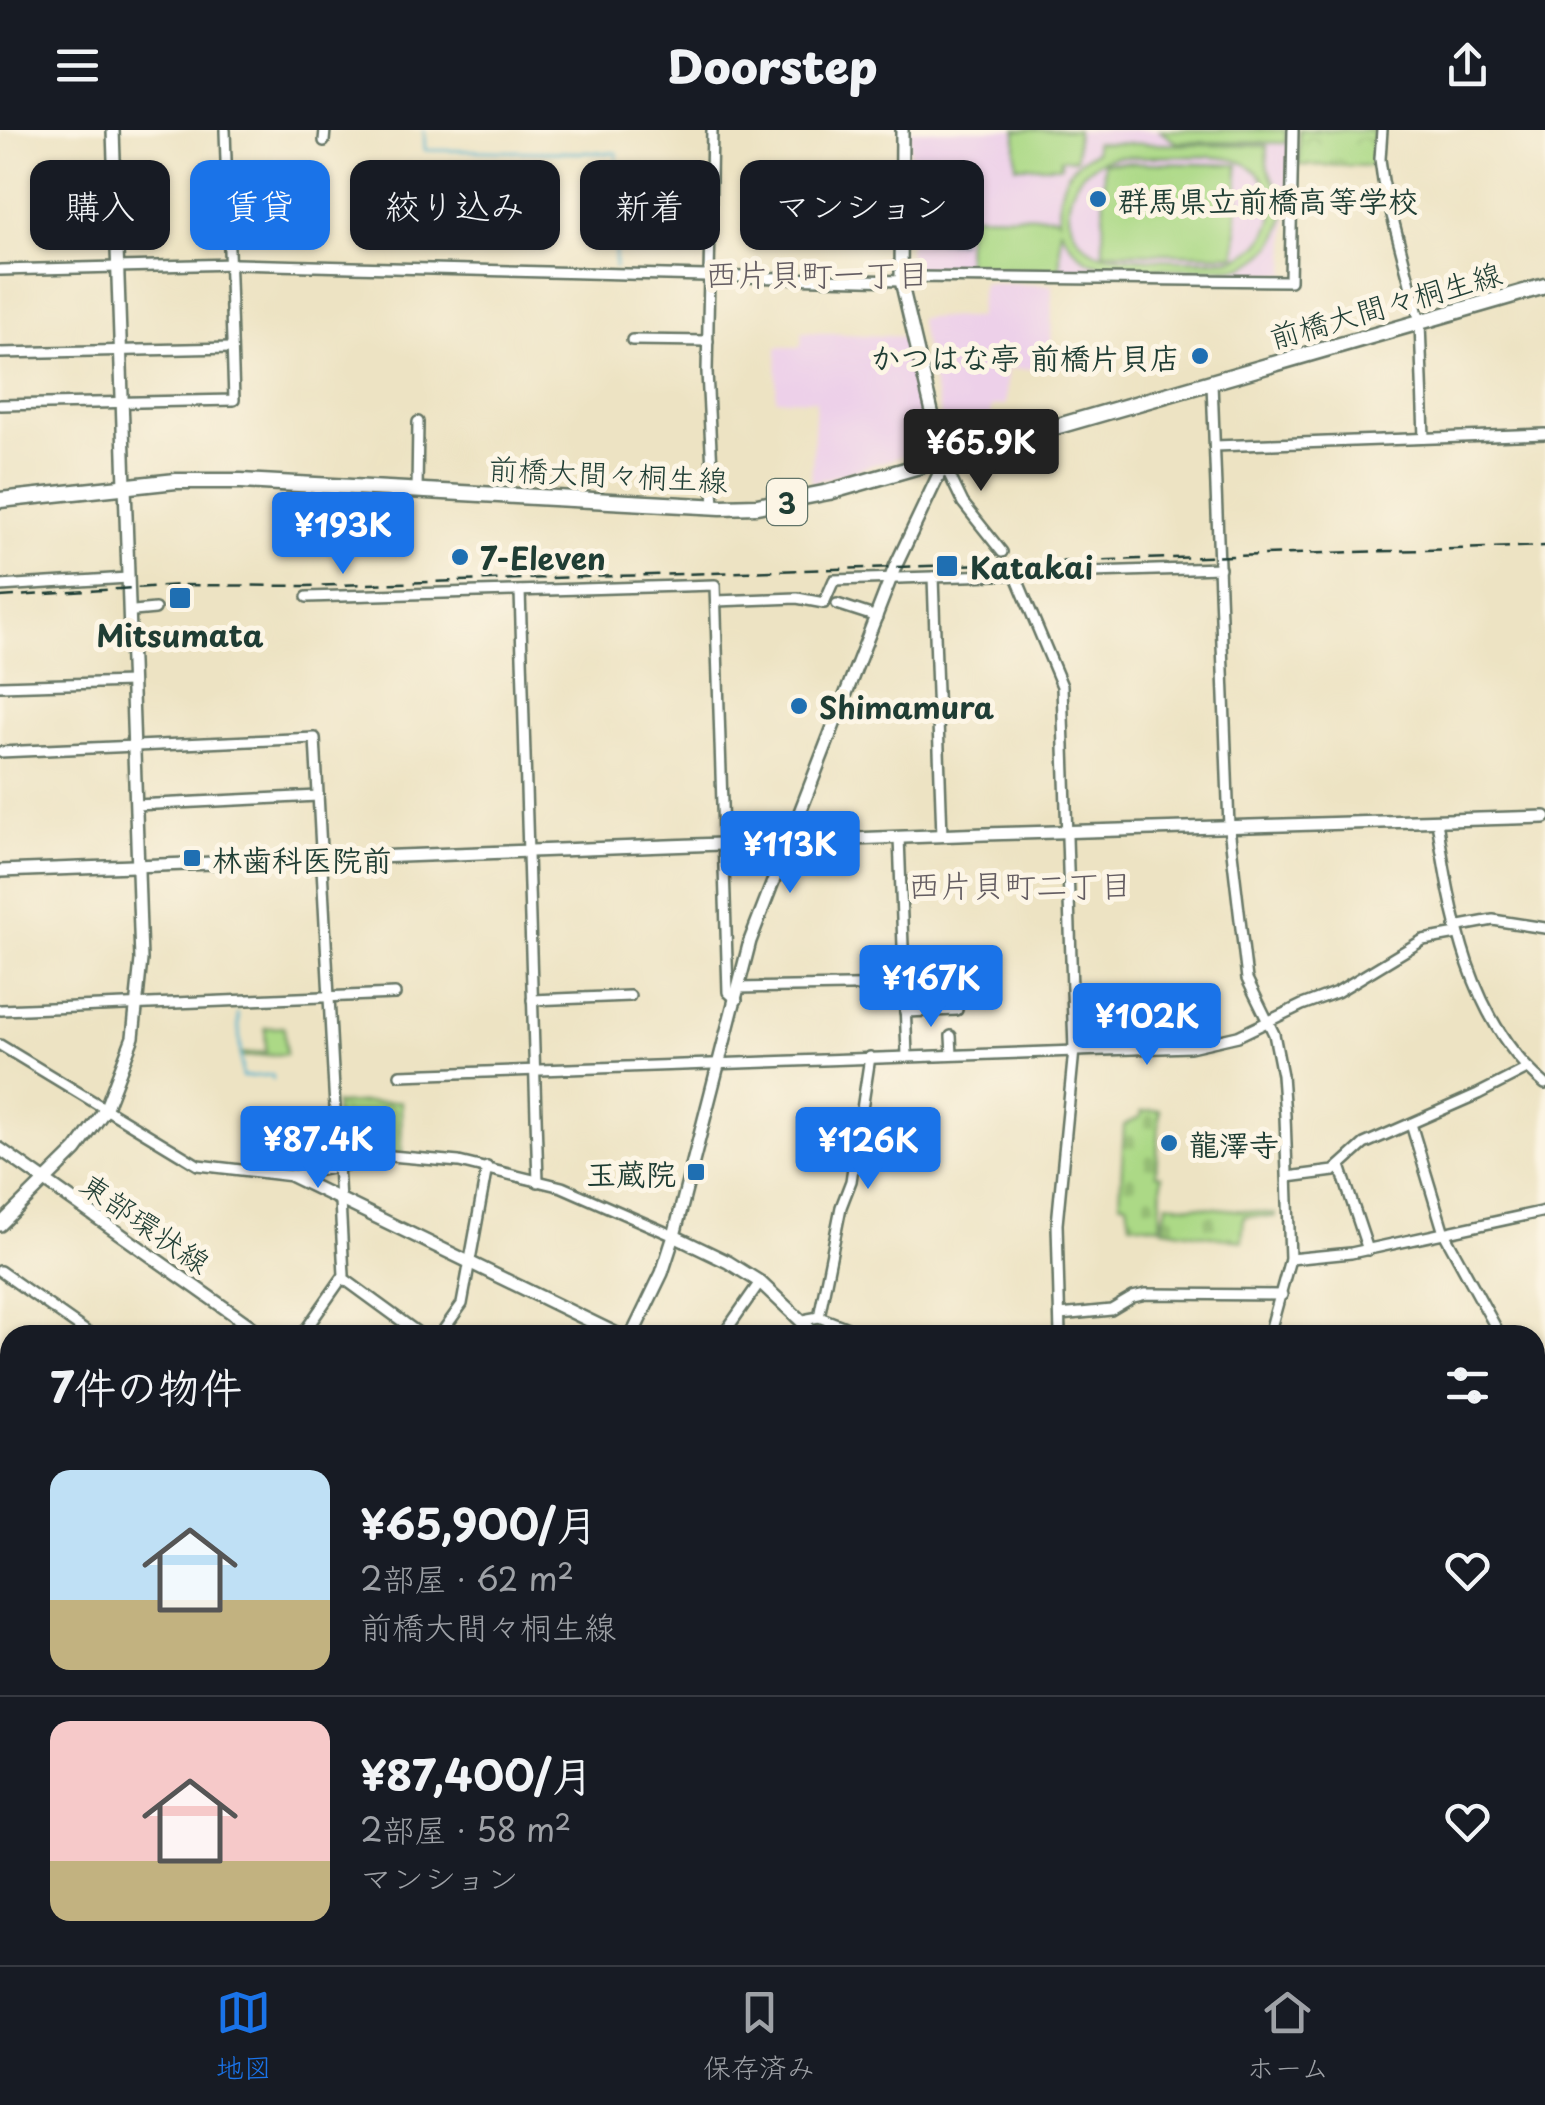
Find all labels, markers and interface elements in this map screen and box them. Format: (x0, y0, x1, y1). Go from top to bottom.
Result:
text: Doorstep (667, 31, 878, 99)
icon: menu (50, 38, 105, 93)
icon: share (1440, 38, 1495, 93)
chip: 購入 (30, 160, 170, 250)
chip: 賃貸 (190, 160, 330, 250)
chip: 絞り込み (350, 160, 560, 250)
chip: 新着 (580, 160, 720, 250)
chip: マンション (740, 160, 984, 250)
place label: 群馬県立前橋高等学校 (1118, 177, 1418, 222)
marker: 群馬県立前橋高等学校 (1087, 188, 1109, 210)
district label: 西片貝町一丁目 (705, 249, 929, 297)
street label: 前橋大間々桐生線 (1263, 249, 1507, 359)
place label: かつはな亭 前橋片貝店 (870, 334, 1180, 379)
marker: かつはな亭 前橋片貝店 (1189, 345, 1211, 367)
pin: ¥65.9K (900, 409, 1062, 494)
text: ¥65.9K (926, 417, 1036, 465)
street label: 前橋大間々桐生線 (487, 444, 729, 502)
road number: 3 (767, 479, 807, 525)
pin: ¥193K (273, 492, 413, 577)
text: ¥193K (294, 500, 392, 548)
place label: 7-Eleven (480, 535, 606, 580)
place label: Katakai (970, 544, 1093, 589)
marker: 7-Eleven (449, 546, 471, 568)
marker: Katakai (934, 553, 960, 579)
marker: Mitsumata (167, 585, 193, 611)
place label: Mitsumata (96, 612, 264, 657)
place label: Shimamura (819, 684, 995, 729)
marker: Shimamura (788, 695, 810, 717)
pin: ¥113K (720, 811, 860, 896)
text: ¥113K (743, 819, 837, 867)
place label: 林歯科医院前 (212, 836, 392, 881)
marker: 林歯科医院前 (181, 847, 203, 869)
district label: 西片貝町二丁目 (908, 860, 1132, 908)
pin: ¥167K (861, 945, 1001, 1030)
text: ¥167K (882, 953, 980, 1001)
pin: ¥102K (1077, 983, 1217, 1068)
text: ¥102K (1095, 991, 1199, 1039)
pin: ¥87.4K (237, 1106, 399, 1191)
pin: ¥126K (798, 1107, 938, 1192)
text: ¥87.4K (263, 1114, 373, 1162)
text: ¥126K (818, 1115, 918, 1163)
place label: 龍澤寺 (1189, 1121, 1279, 1166)
marker: 龍澤寺 (1158, 1132, 1180, 1154)
place label: 玉蔵院 (586, 1150, 676, 1195)
street label: 東部環状線 (72, 1161, 220, 1283)
marker: 玉蔵院 (685, 1161, 707, 1183)
text: 7件の物件 (50, 1354, 242, 1417)
icon: filters (1440, 1358, 1495, 1413)
text: ¥65,900/月 (360, 1491, 598, 1554)
icon: home (130, 1510, 250, 1630)
icon: heart (1440, 1543, 1495, 1598)
text: 2部屋 · 62 m² (360, 1554, 574, 1602)
text: 前橋大間々桐生線 (360, 1602, 616, 1650)
text: ¥87,400/月 (360, 1742, 593, 1805)
icon: home (130, 1761, 250, 1881)
icon: heart (1440, 1794, 1495, 1849)
text: 2部屋 · 58 m² (360, 1805, 571, 1853)
text: マンション (360, 1853, 519, 1901)
tab: 地図 (216, 1985, 272, 2088)
tab: 保存済み (703, 1985, 815, 2088)
tab: ホーム (1246, 1985, 1329, 2088)

